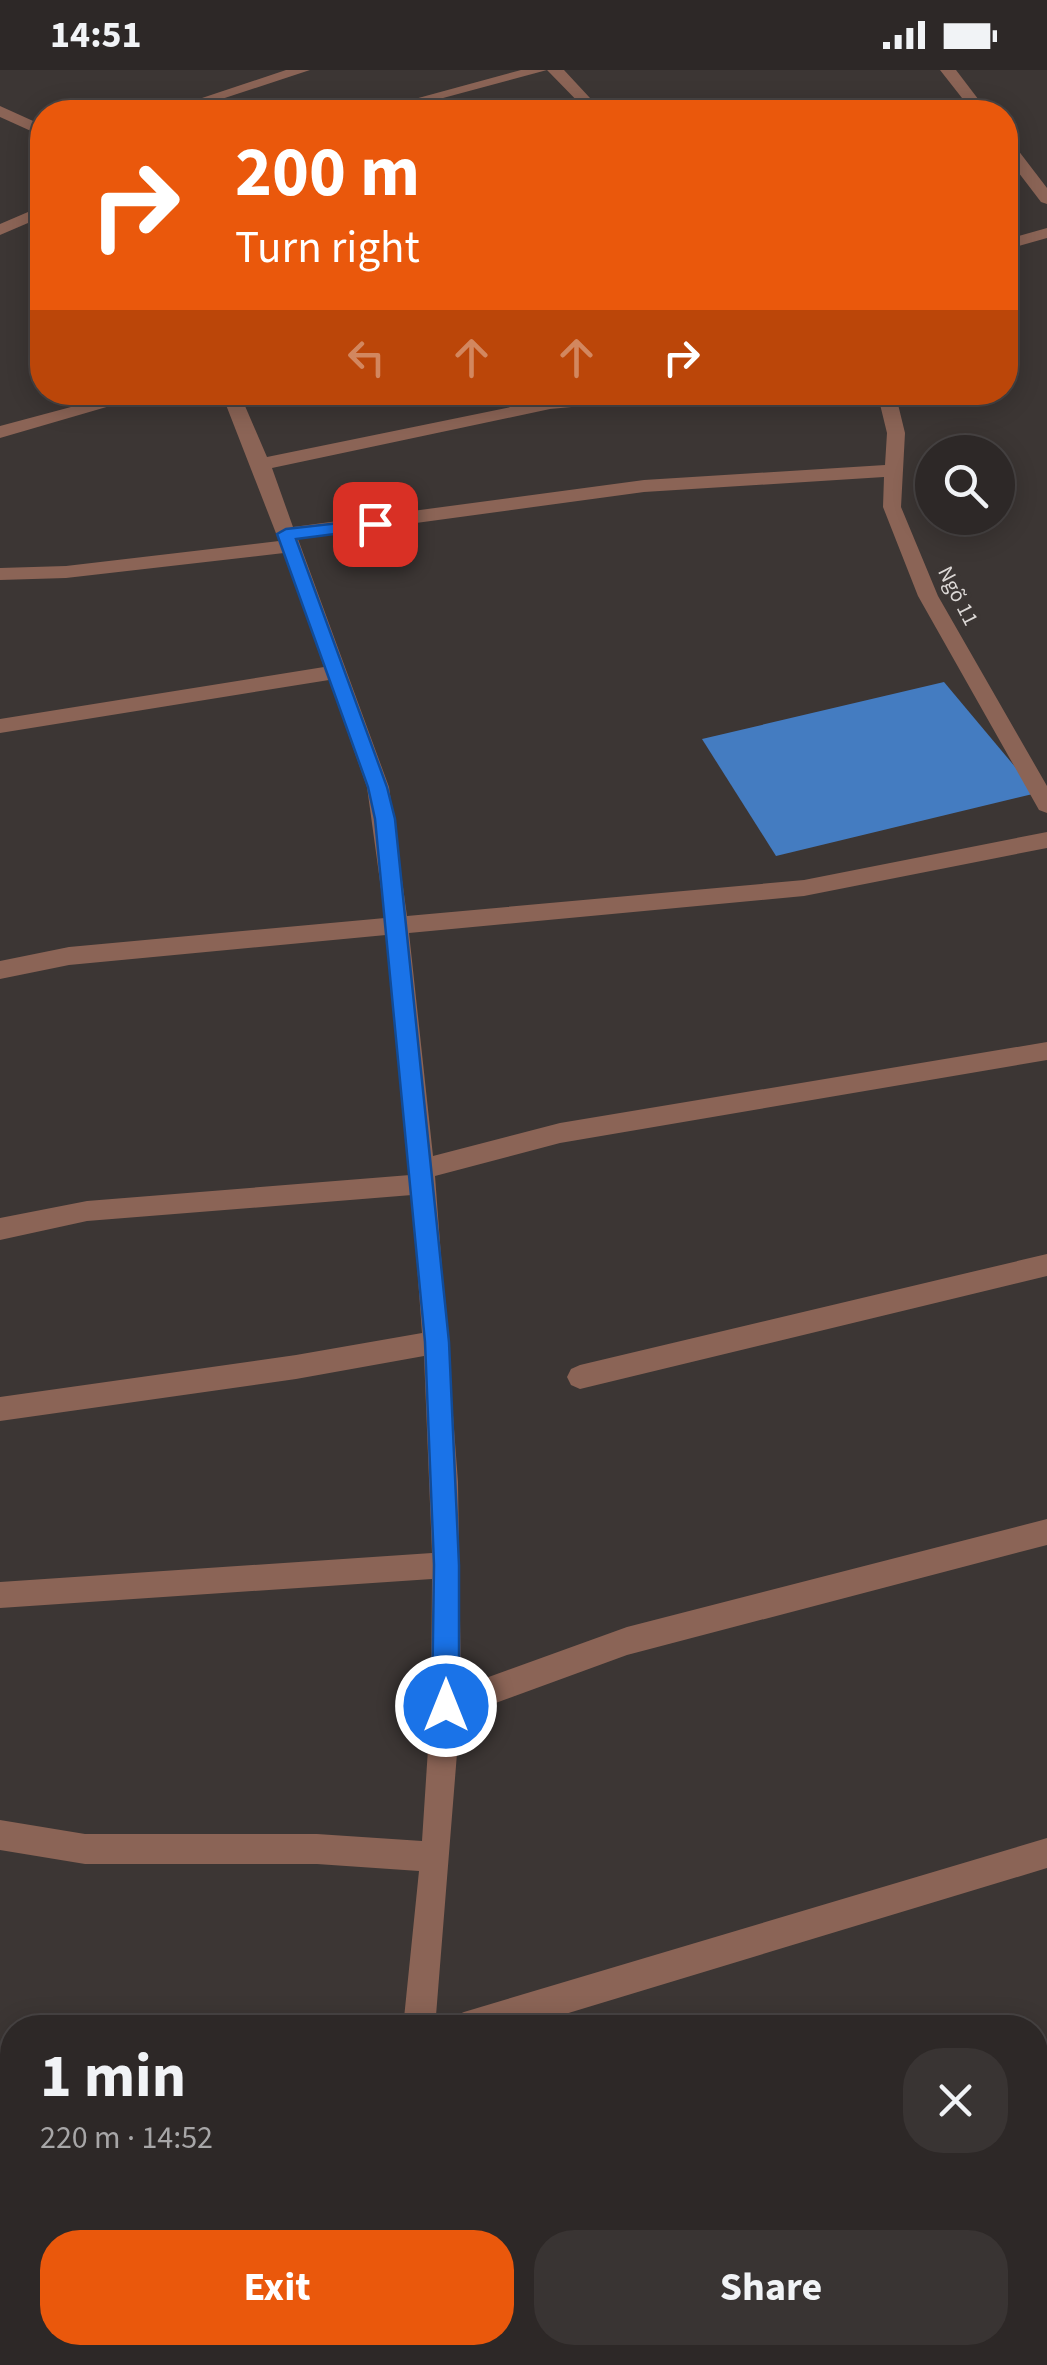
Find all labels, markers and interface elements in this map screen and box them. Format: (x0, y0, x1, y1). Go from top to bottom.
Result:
text: 14:51 (50, 8, 142, 62)
text: 200 m (235, 123, 420, 223)
icon: right (70, 140, 200, 270)
text: Turn right (235, 216, 420, 280)
icon: left (339, 330, 394, 385)
icon: ahead (444, 330, 499, 385)
icon: ahead (549, 330, 604, 385)
icon: right (654, 330, 709, 385)
map controls (915, 435, 1015, 535)
button: search (915, 435, 1015, 535)
pin (333, 482, 418, 567)
icon: arrive (348, 497, 403, 552)
street label: Ngõ 11 (929, 561, 987, 631)
position arrow (394, 1654, 498, 1758)
text: 1 min (40, 2035, 186, 2120)
button: close (903, 2048, 1008, 2153)
text: 220 m · 14:52 (40, 2115, 213, 2161)
button: Exit (40, 2230, 514, 2345)
button: Share (534, 2230, 1008, 2345)

